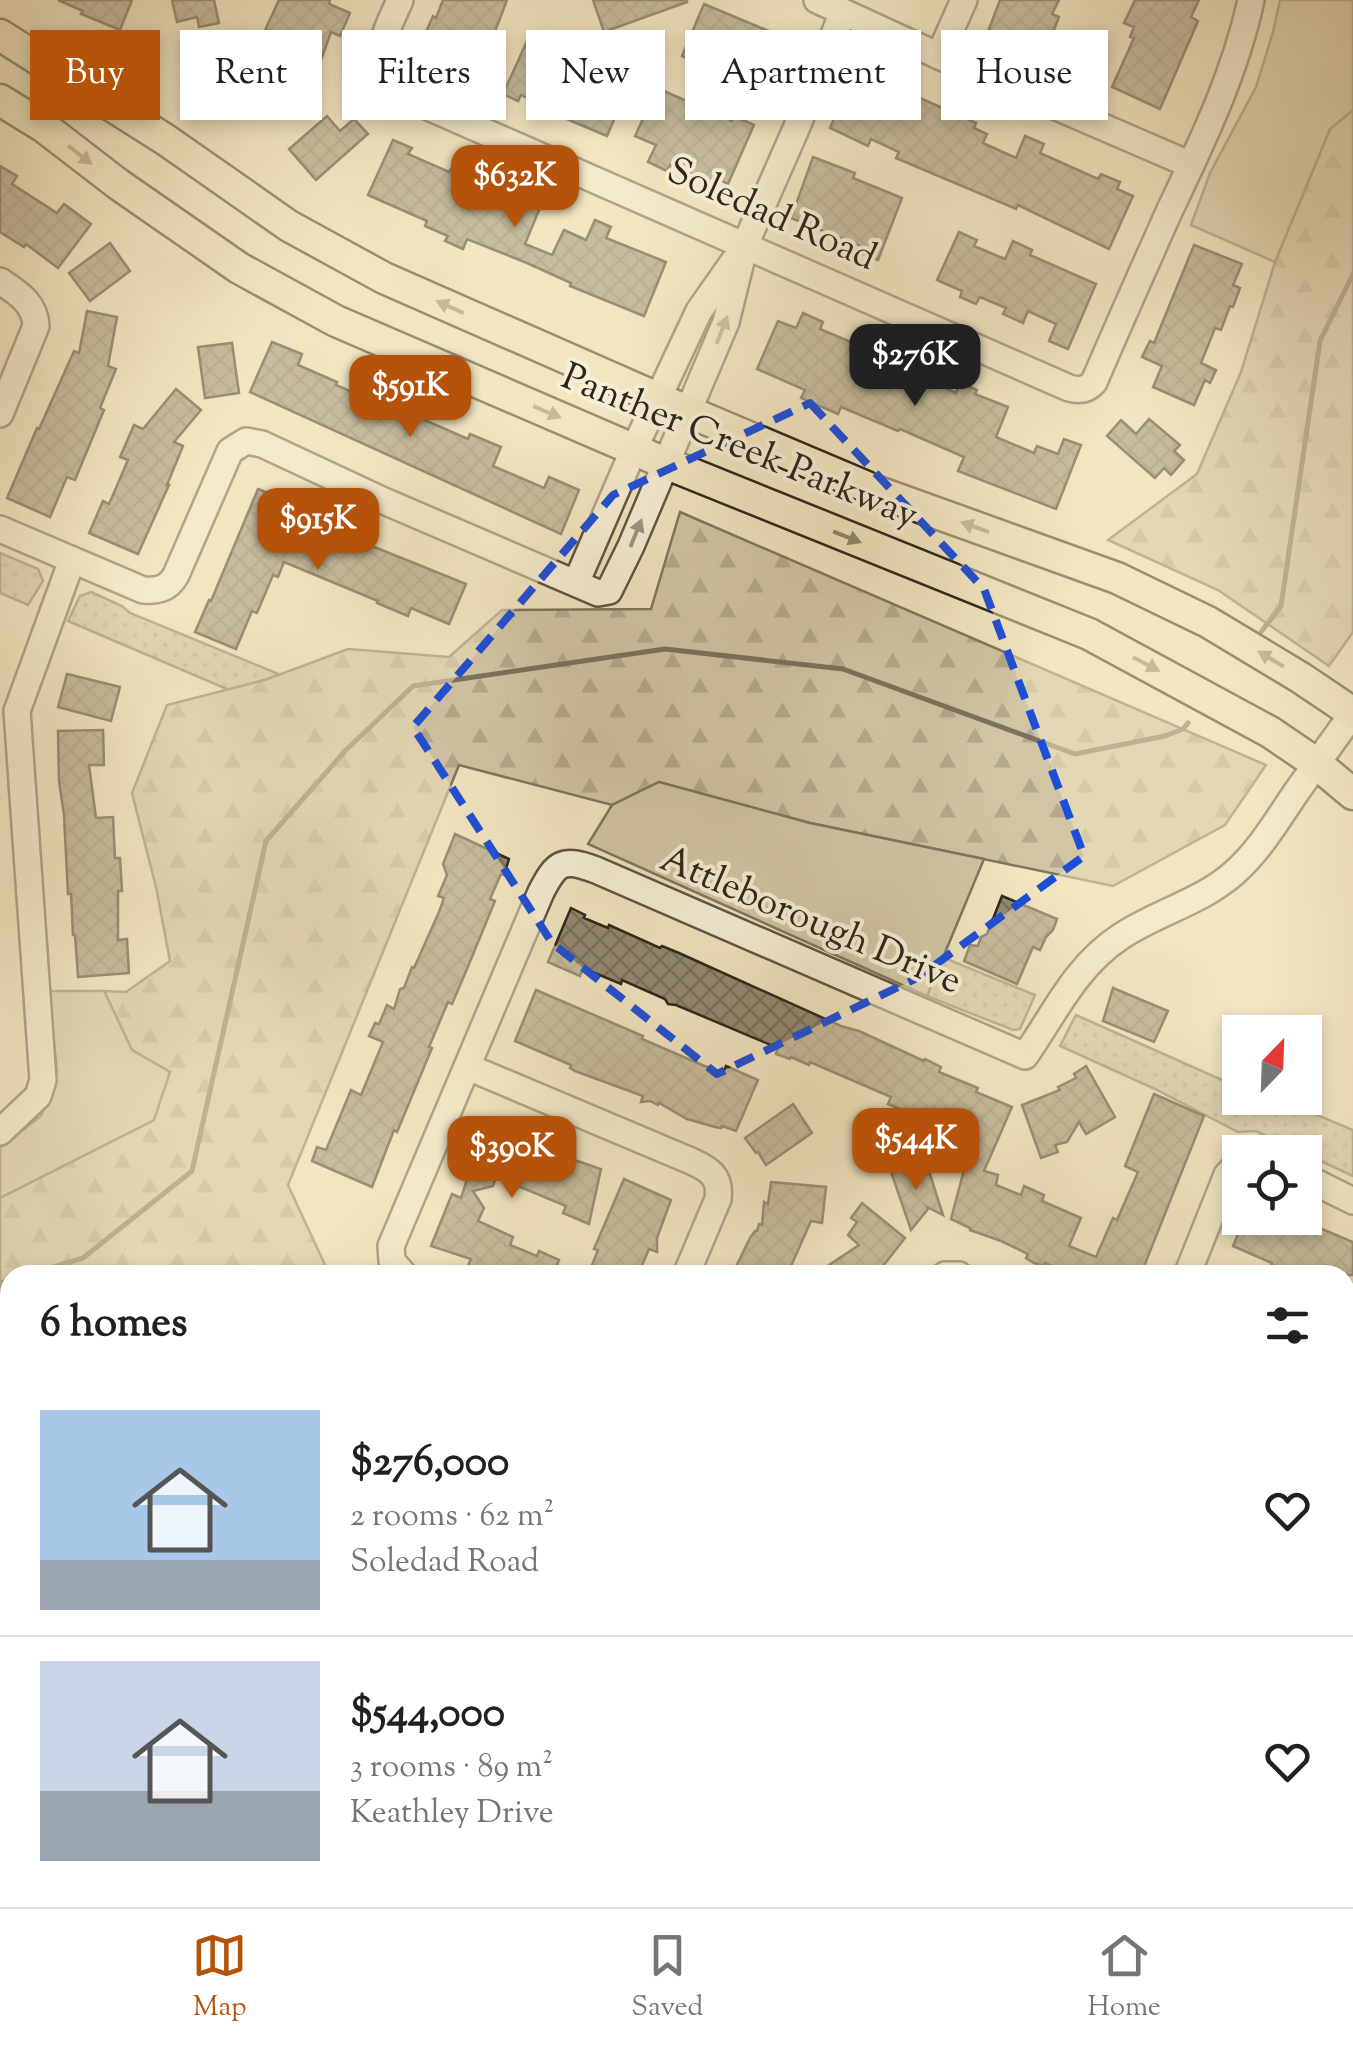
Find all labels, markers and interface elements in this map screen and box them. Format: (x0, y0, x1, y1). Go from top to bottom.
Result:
chip: Buy (30, 30, 160, 120)
chip: Rent (180, 30, 322, 120)
chip: Filters (342, 30, 506, 120)
chip: New (526, 30, 665, 120)
chip: Apartment (685, 30, 921, 120)
chip: House (941, 30, 1108, 120)
one-way arrow (68, 144, 93, 165)
pin: $632K (445, 145, 585, 230)
street label: Soledad Road (657, 146, 885, 286)
text: $632K (473, 154, 557, 200)
one-way arrow (435, 299, 465, 315)
one-way arrow (714, 315, 730, 345)
pin: $276K (845, 324, 985, 409)
text: $276K (871, 333, 959, 379)
street label: Panther Creek Parkway (553, 352, 925, 544)
pin: $591K (340, 355, 480, 440)
text: $591K (371, 364, 449, 410)
one-way arrow (532, 404, 562, 420)
pin: $915K (248, 488, 388, 573)
text: $915K (279, 497, 357, 543)
one-way arrow (629, 518, 645, 548)
one-way arrow (960, 519, 990, 534)
one-way arrow (832, 529, 862, 545)
one-way arrow (1257, 651, 1285, 668)
one-way arrow (1131, 655, 1160, 672)
street label: Attleborough Drive (651, 834, 969, 1010)
north arrow (1222, 1015, 1322, 1115)
map controls (1222, 1015, 1322, 1235)
pin: $544K (846, 1108, 986, 1193)
pin: $390K (442, 1116, 582, 1201)
text: $544K (874, 1117, 958, 1163)
text: $390K (469, 1125, 555, 1171)
button: locate (1222, 1135, 1322, 1235)
text: 6 homes (40, 1295, 187, 1355)
icon: filters (1260, 1298, 1315, 1353)
text: $276,000 (350, 1434, 509, 1494)
icon: home (120, 1450, 240, 1570)
icon: heart (1260, 1483, 1315, 1538)
text: 2 rooms · 62 m² (350, 1494, 554, 1540)
text: Soledad Road (350, 1540, 539, 1586)
text: $544,000 (350, 1685, 505, 1745)
icon: home (120, 1701, 240, 1821)
icon: heart (1260, 1734, 1315, 1789)
text: 3 rooms · 89 m² (350, 1745, 553, 1791)
text: Keathley Drive (350, 1791, 554, 1837)
tab: Map (192, 1928, 247, 2028)
tab: Saved (631, 1928, 703, 2028)
tab: Home (1087, 1928, 1161, 2028)

